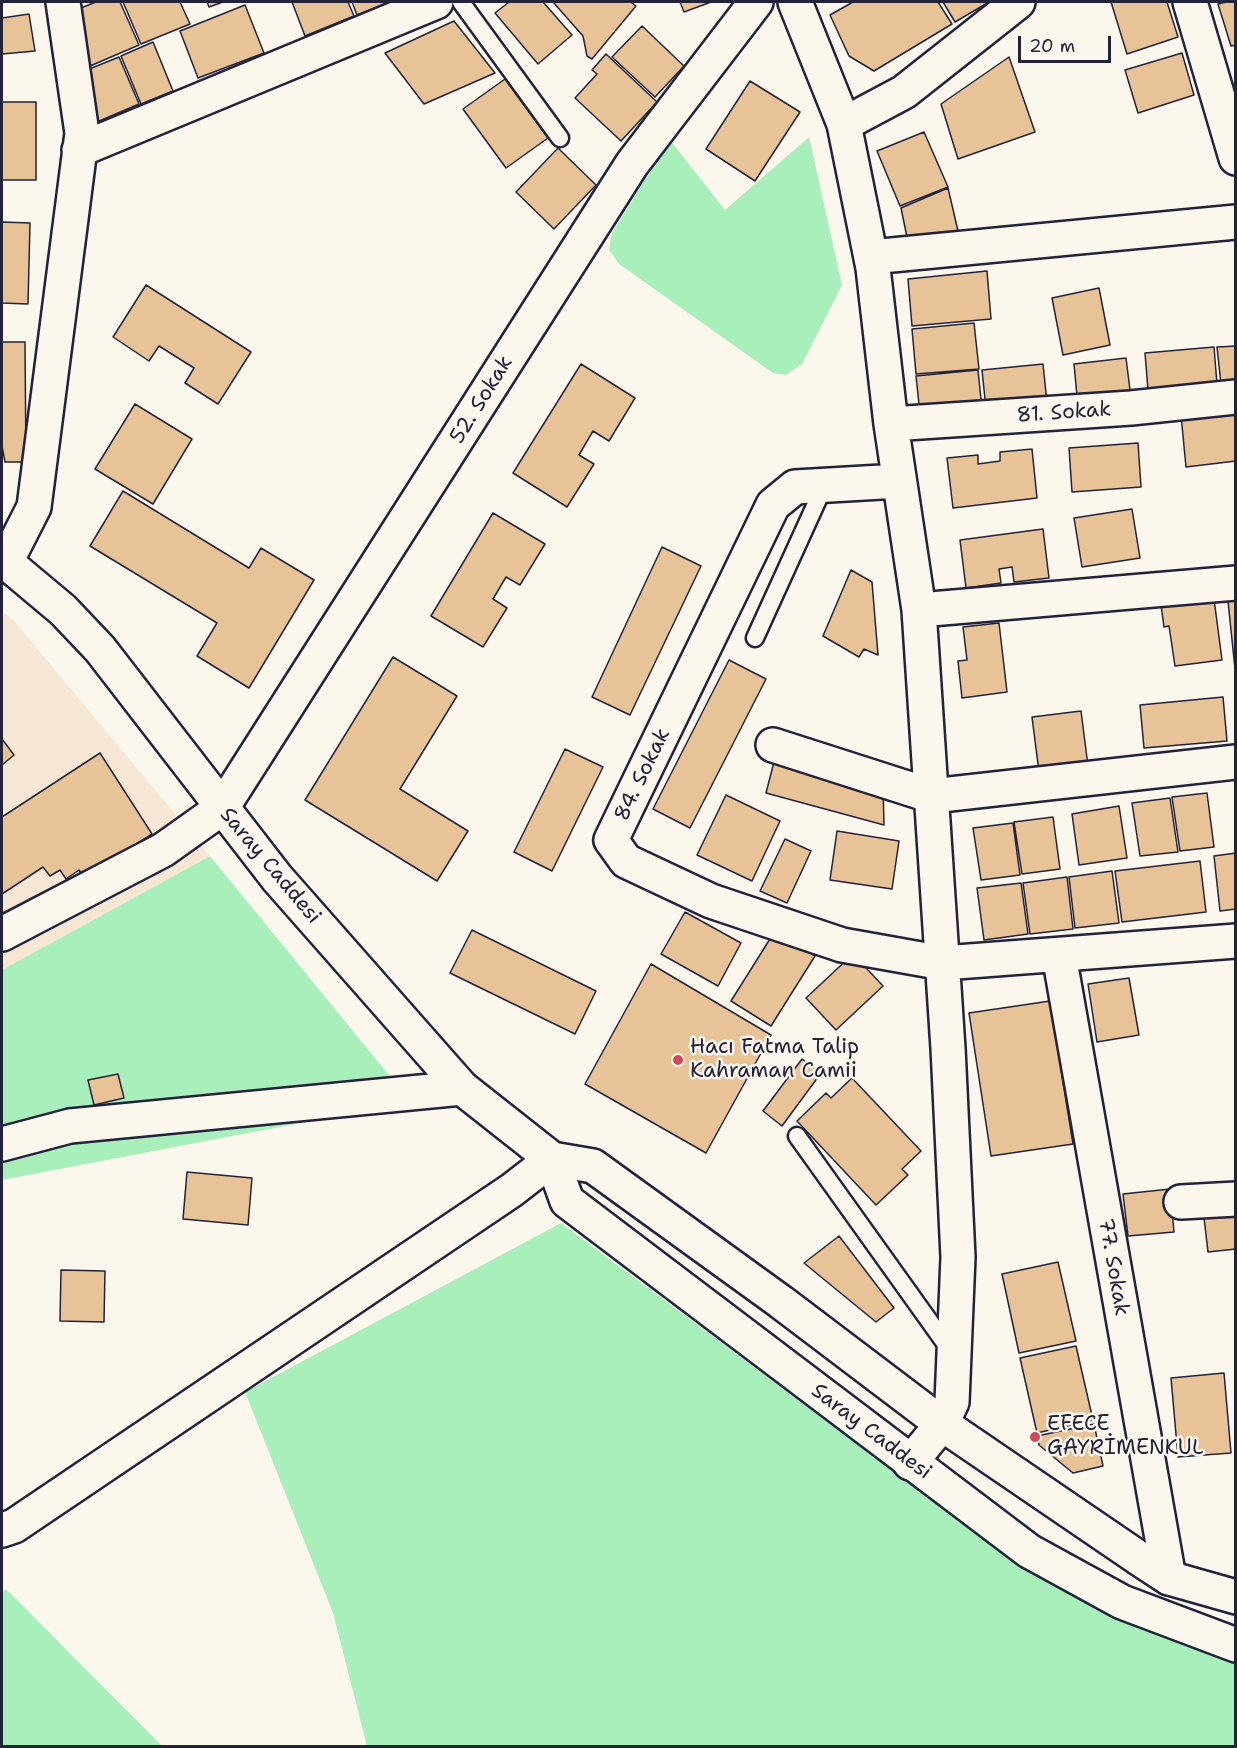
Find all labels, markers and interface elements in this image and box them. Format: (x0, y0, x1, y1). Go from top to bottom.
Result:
scale bar (1021, 24, 1114, 62)
text: 20 m (1029, 34, 1075, 58)
street label: 52. Sokak (445, 352, 519, 448)
street label: 81. Sokak (1016, 397, 1112, 429)
street label: 84. Sokak (610, 725, 676, 825)
street label: Saray Caddesi (214, 803, 326, 929)
place label: Hacı Fatma Talip Kahraman Camii (690, 1035, 859, 1085)
marker: Hacı Fatma Talip Kahraman Camii (671, 1053, 685, 1067)
street label: 77. Sokak (1092, 1216, 1134, 1318)
street label: Saray Caddesi (806, 1379, 936, 1485)
place label: EFECE GAYRİMENKUL (1047, 1412, 1204, 1462)
marker: EFECE GAYRİMENKUL (1028, 1430, 1042, 1444)

